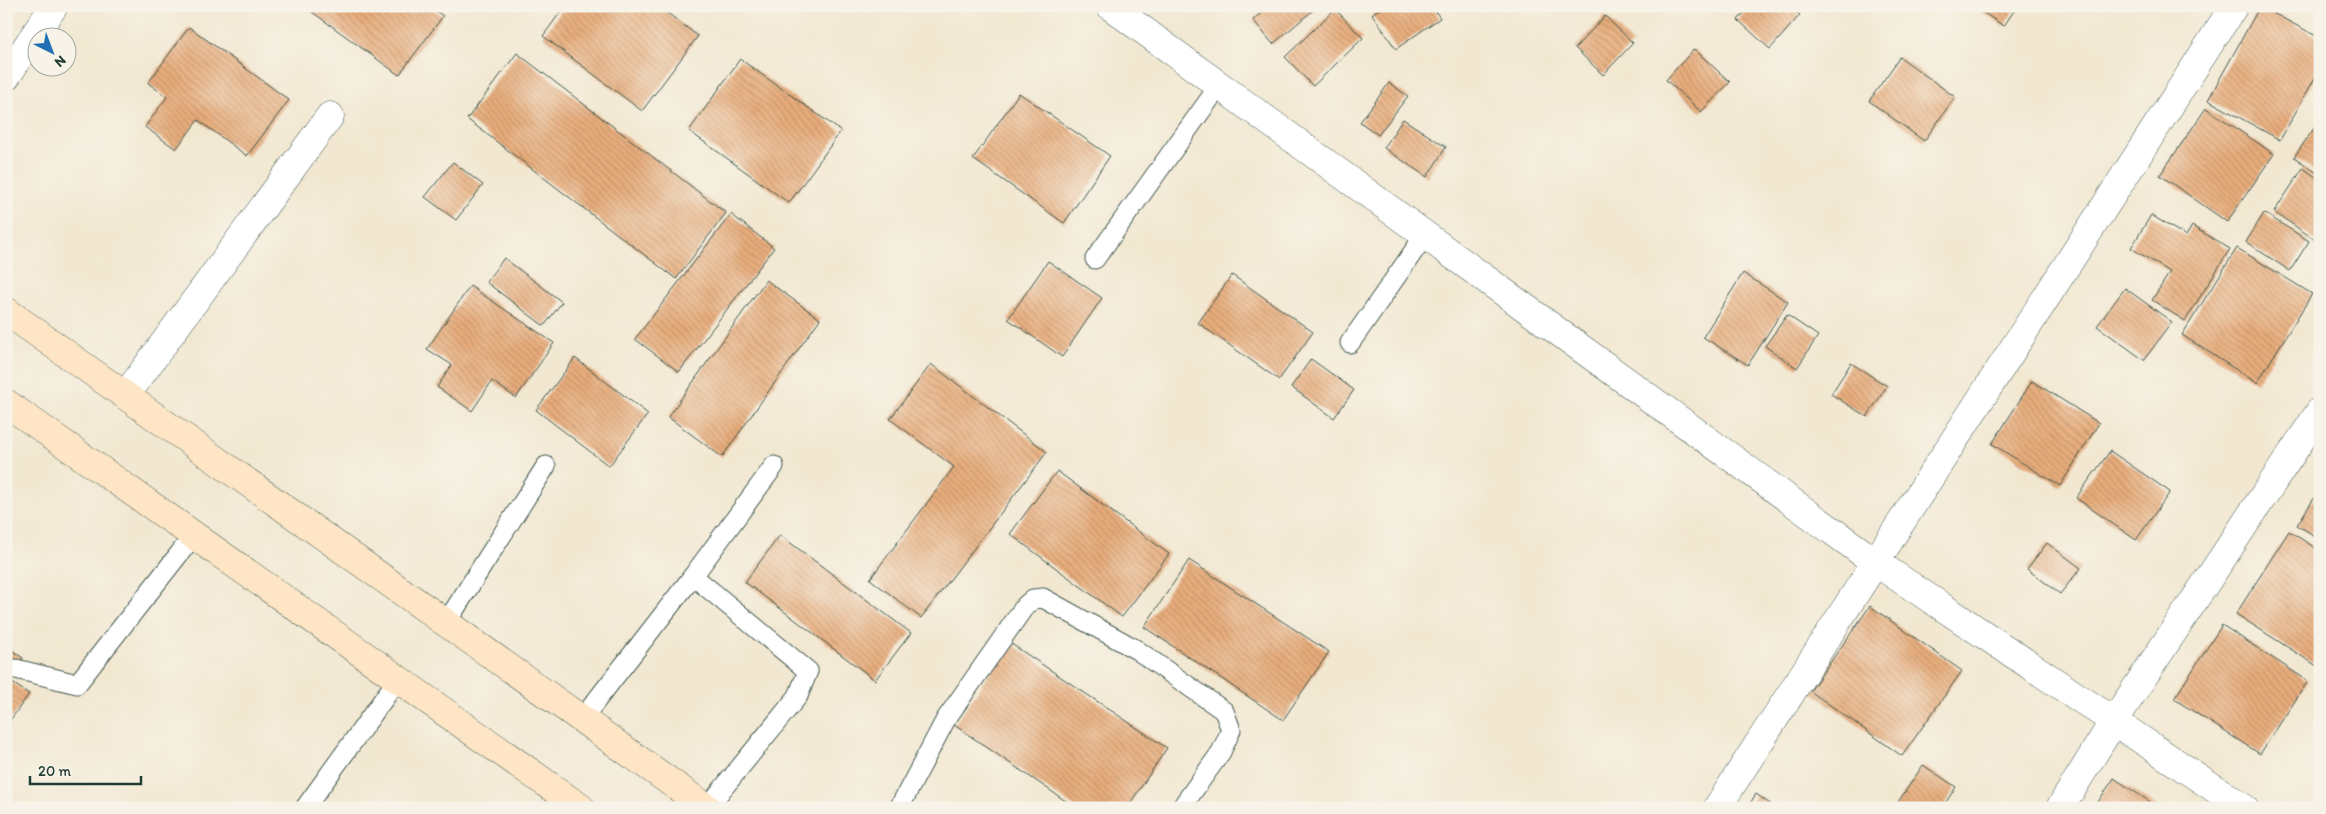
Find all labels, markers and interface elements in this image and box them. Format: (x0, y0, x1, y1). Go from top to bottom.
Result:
north arrow (28, 28, 78, 78)
text: N (51, 52, 70, 71)
scale bar (30, 754, 141, 786)
text: 20 m (38, 762, 72, 780)

